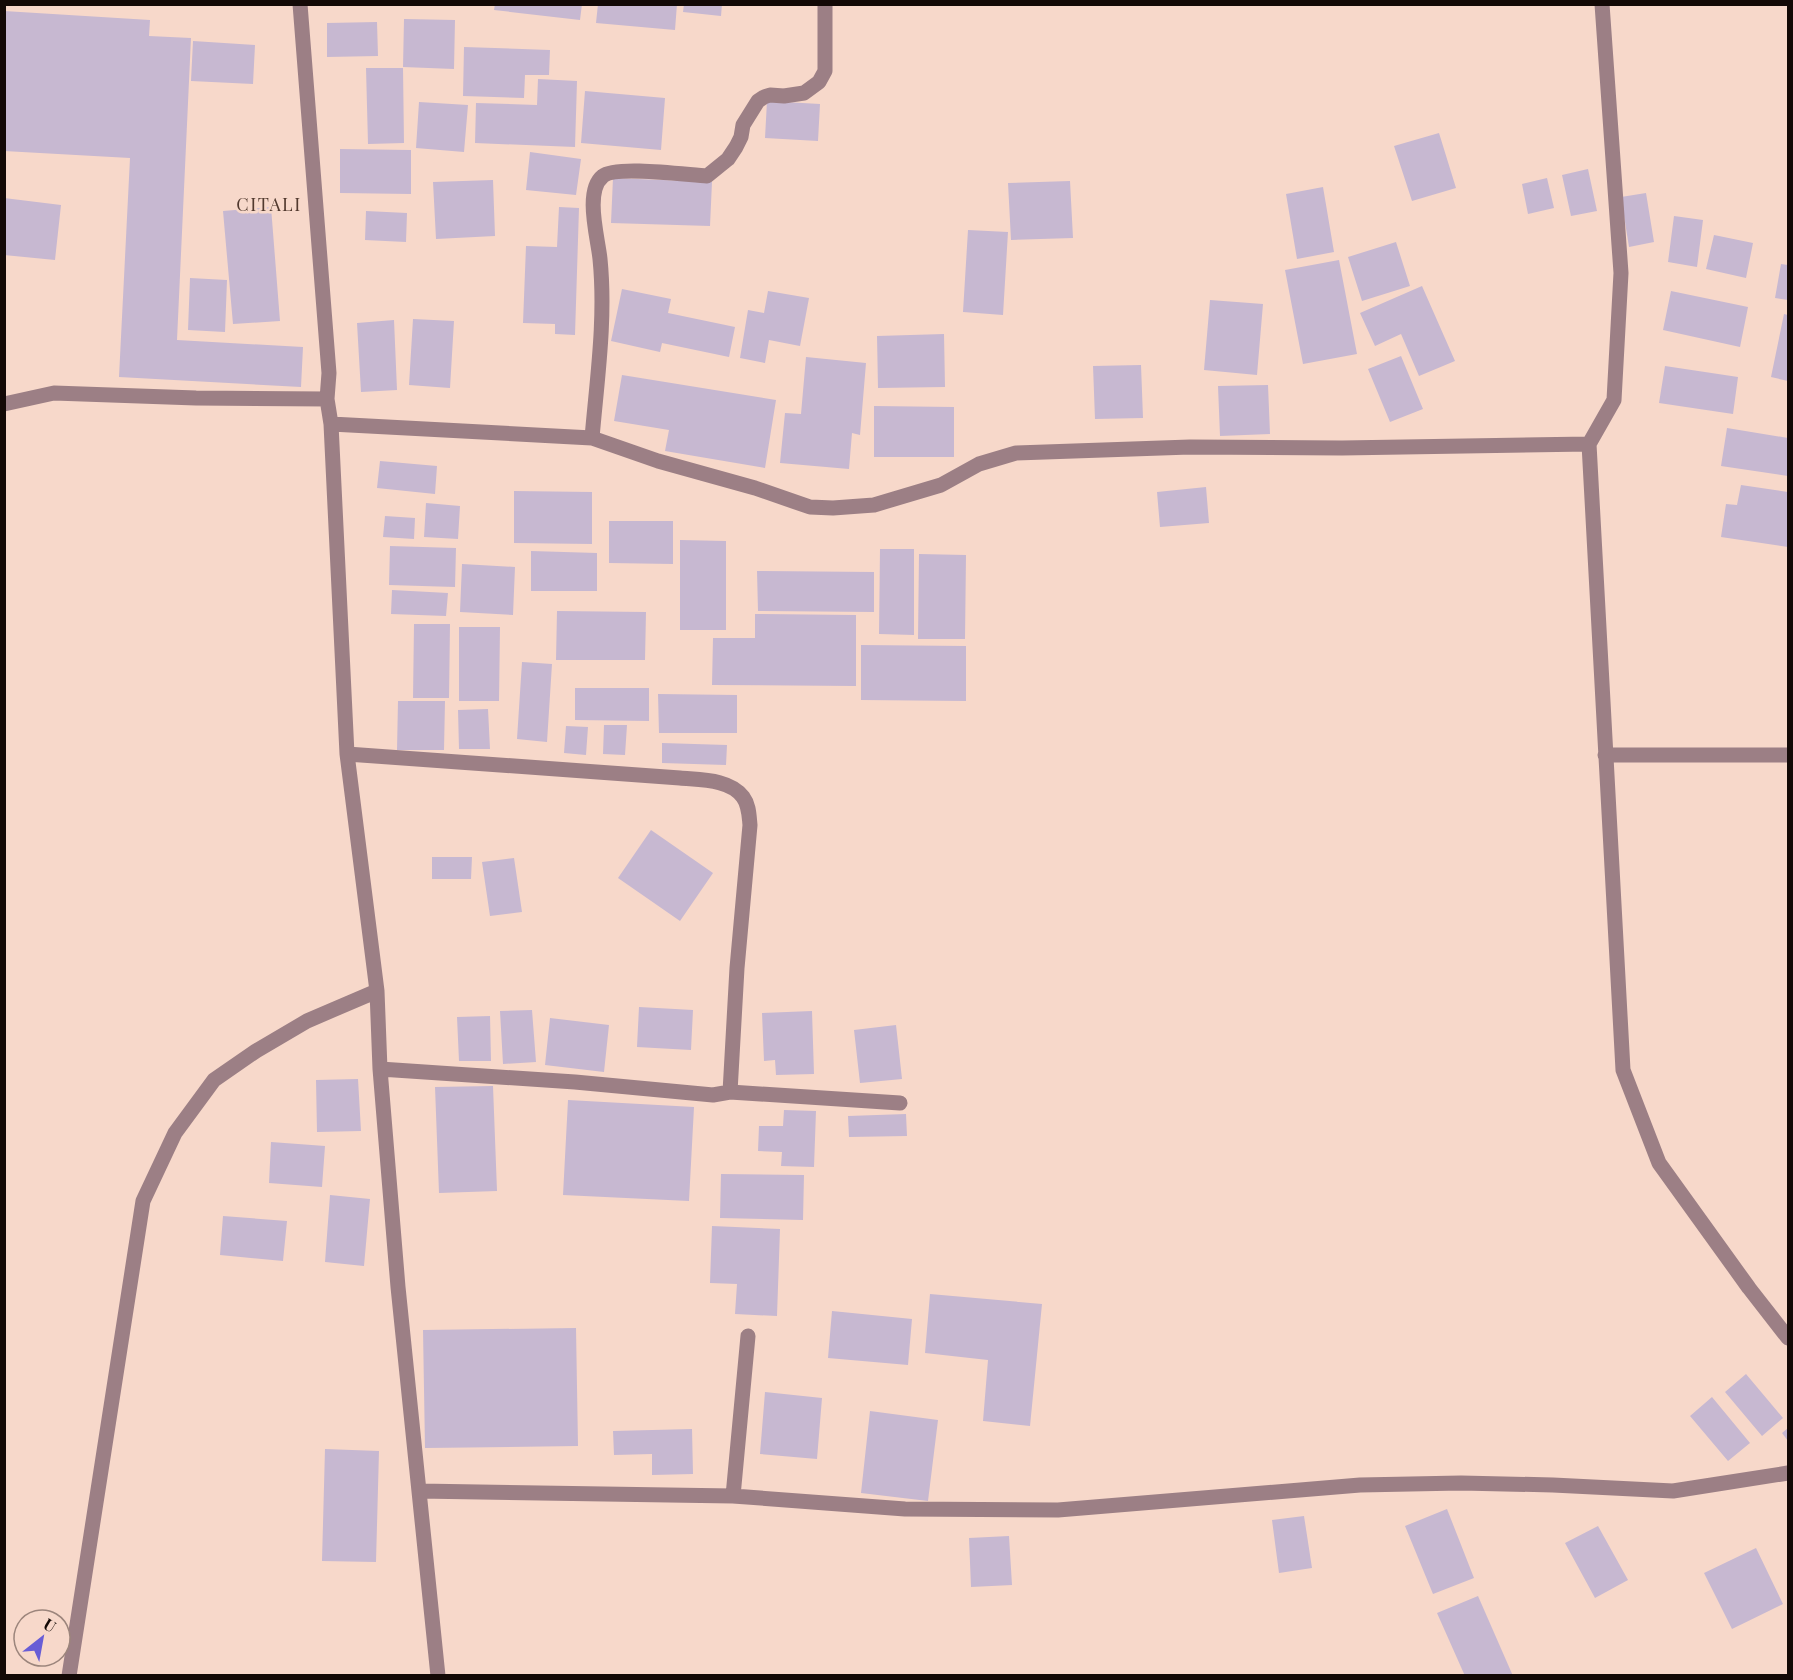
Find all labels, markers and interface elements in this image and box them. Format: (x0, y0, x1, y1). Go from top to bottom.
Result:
district label: CITALI (236, 192, 302, 216)
north arrow (12, 1608, 72, 1668)
text: U (40, 1613, 60, 1637)

